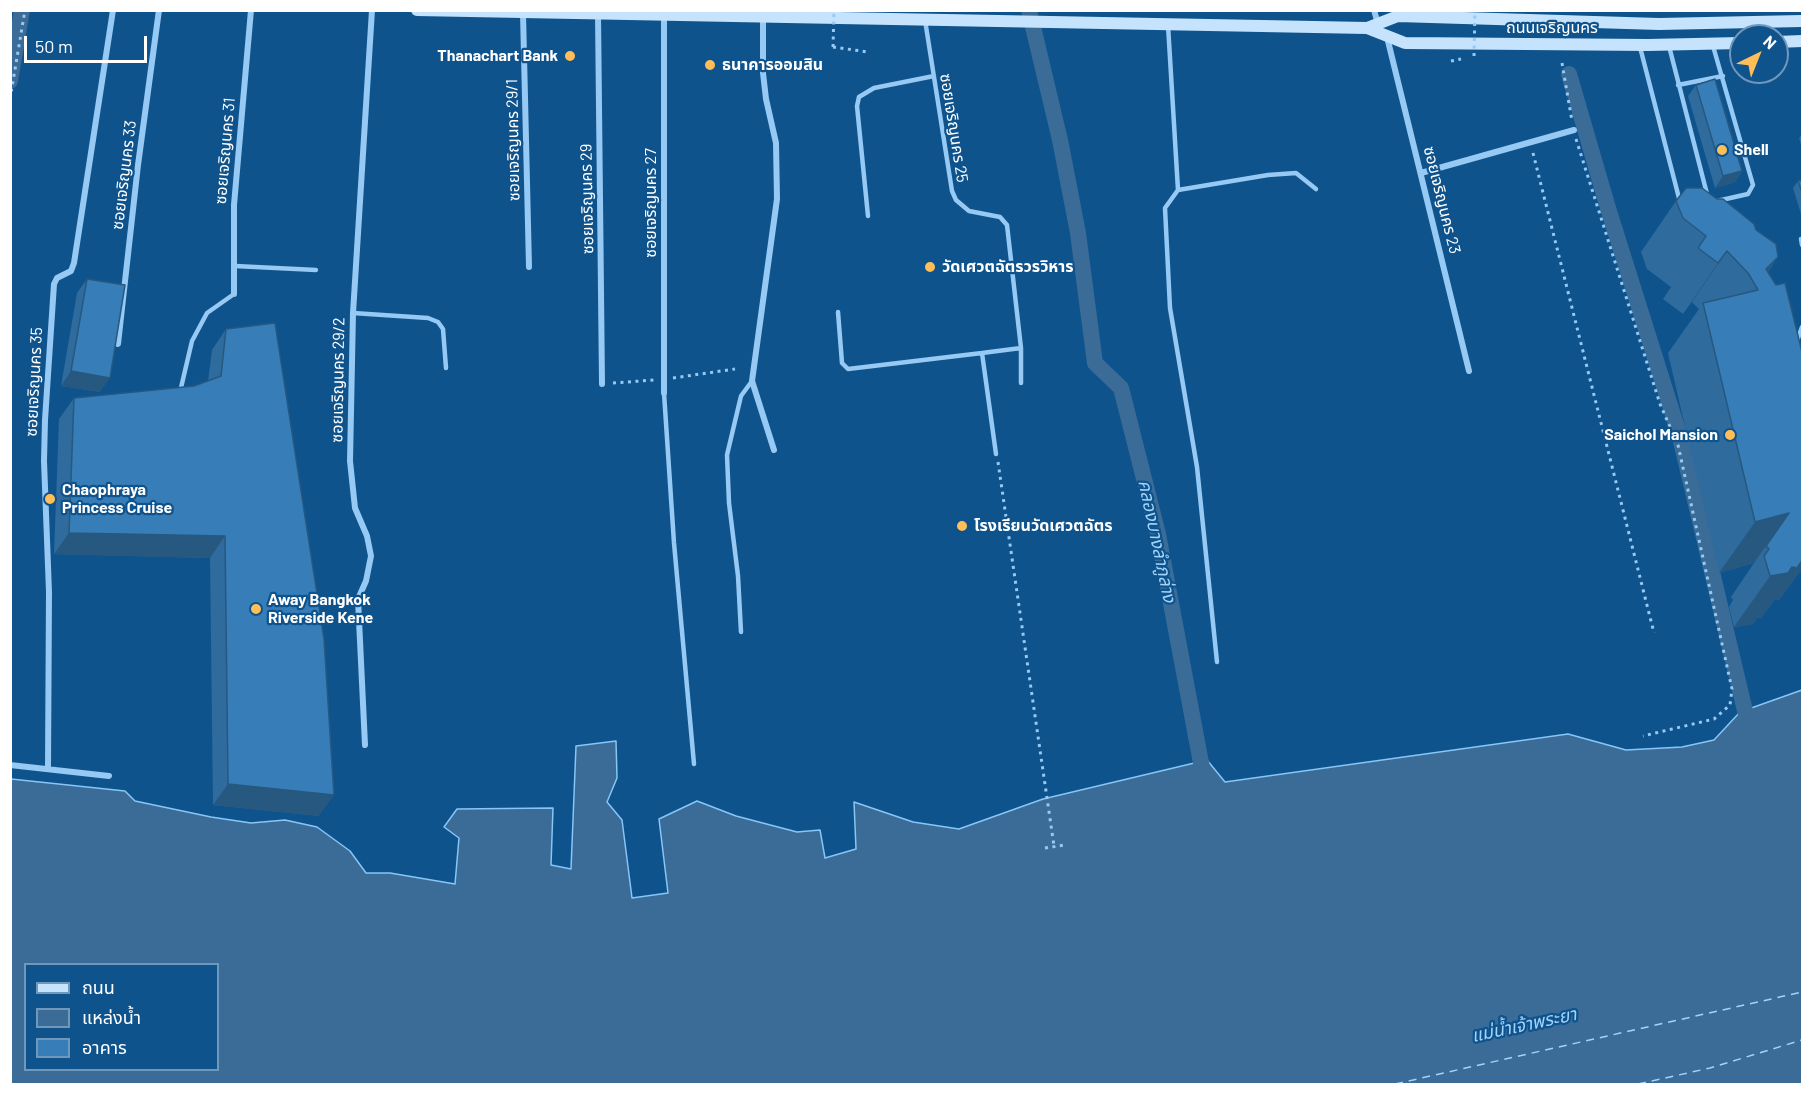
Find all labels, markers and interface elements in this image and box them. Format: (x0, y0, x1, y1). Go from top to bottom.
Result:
street label: ถนนเจริญนคร (1506, 18, 1598, 38)
scale bar (27, 24, 150, 62)
north arrow (1729, 24, 1789, 84)
text: N (1760, 31, 1781, 53)
text: 50 m (35, 35, 73, 57)
place label: Thanachart Bank (437, 46, 558, 66)
marker: Thanachart Bank (563, 49, 577, 63)
place label: ธนาคารออมสิน (722, 55, 823, 75)
marker: ธนาคารออมสิน (703, 58, 717, 72)
street label: ซอยเจริญนคร 25 (936, 72, 972, 184)
street label: ซอยเจริญนคร 29/1 (502, 79, 524, 201)
street label: ซอยเจริญนคร 31 (211, 97, 239, 205)
street label: ซอยเจริญนคร 33 (108, 119, 140, 231)
place label: Shell (1734, 140, 1769, 160)
marker: Shell (1715, 143, 1729, 157)
street label: ซอยเจริญนคร 29 (576, 144, 598, 254)
street label: ซอยเจริญนคร 23 (1419, 144, 1465, 256)
street label: ซอยเจริญนคร 27 (641, 148, 661, 258)
place label: วัดเศวตฉัตรวรวิหาร (942, 257, 1074, 277)
marker: วัดเศวตฉัตรวรวิหาร (923, 260, 937, 274)
street label: ซอยเจริญนคร 29/2 (327, 317, 349, 443)
street label: ซอยเจริญนคร 35 (22, 327, 46, 437)
place label: Saichol Mansion (1604, 425, 1718, 445)
marker: Saichol Mansion (1723, 428, 1737, 442)
water label: คลองบางลำภูล่าง (1133, 478, 1181, 604)
place label: Chaophraya Princess Cruise (62, 480, 172, 518)
marker: Chaophraya Princess Cruise (43, 492, 57, 506)
place label: โรงเรียนวัดเศวตฉัตร (974, 516, 1113, 536)
marker: โรงเรียนวัดเศวตฉัตร (955, 519, 969, 533)
place label: Away Bangkok Riverside Kene (268, 590, 373, 628)
marker: Away Bangkok Riverside Kene (249, 602, 263, 616)
legend (24, 963, 219, 1071)
text: ถนน (82, 976, 115, 998)
water label: แม่น้ำเจ้าพระยา (1470, 1003, 1578, 1047)
text: แหล่งน้ำ (82, 1006, 141, 1028)
text: อาคาร (82, 1036, 127, 1058)

